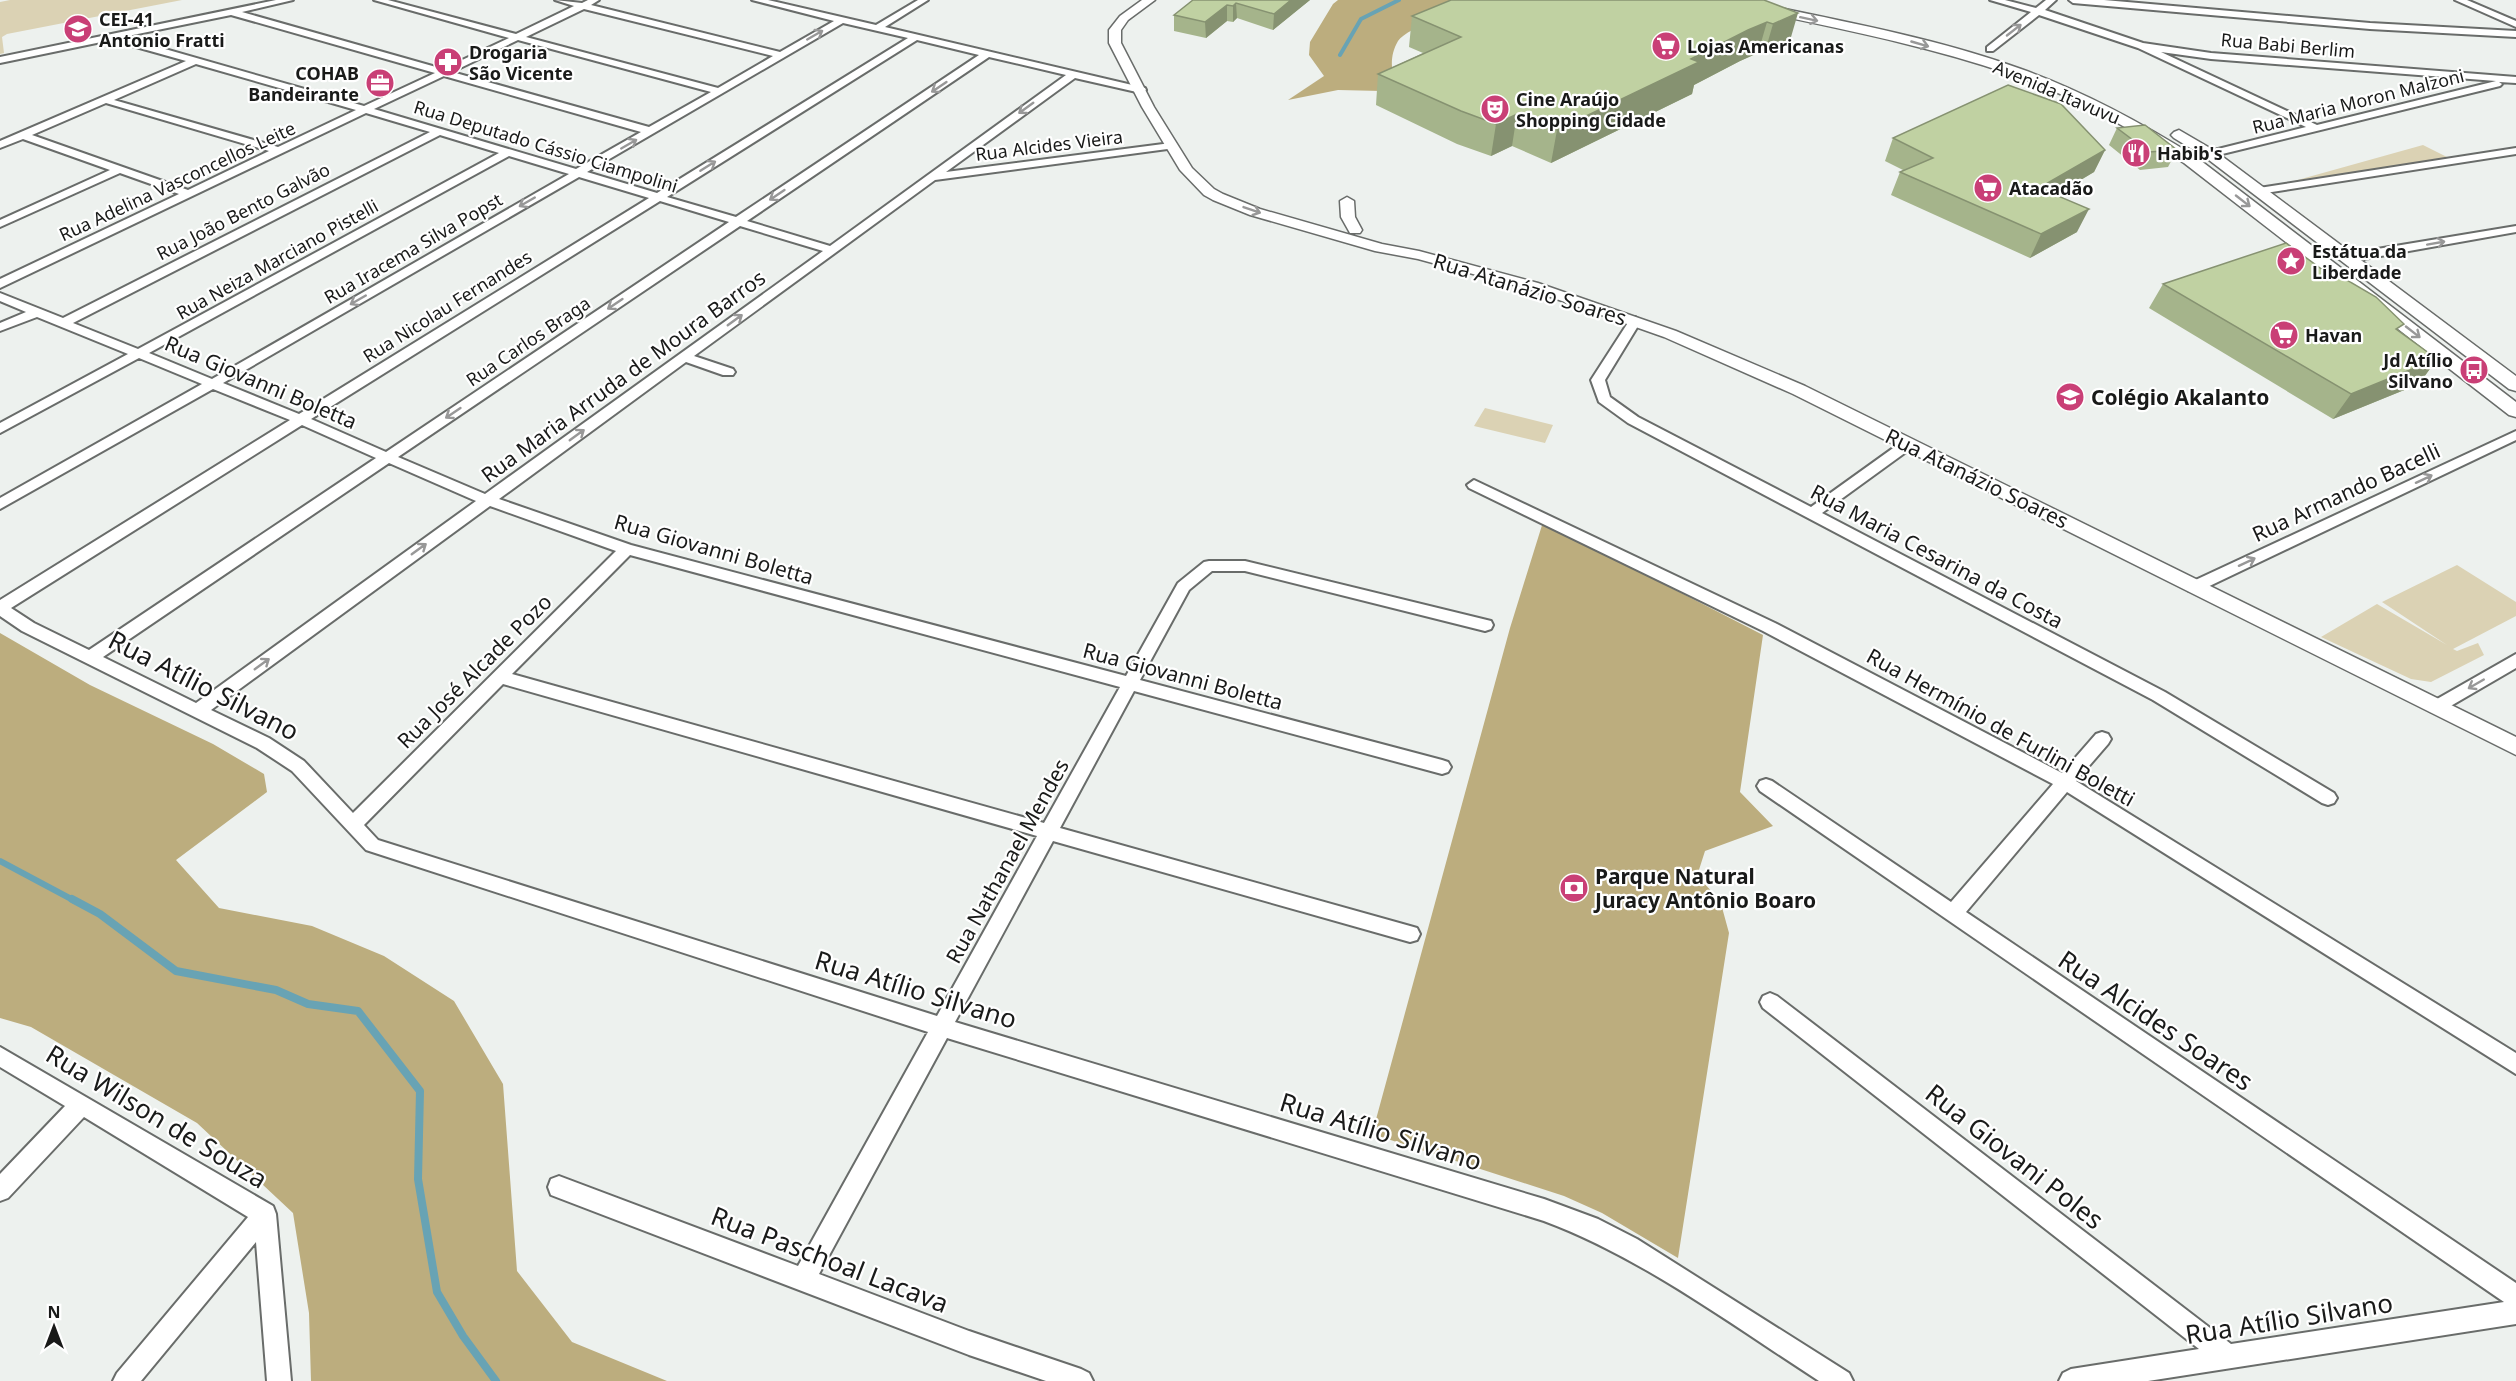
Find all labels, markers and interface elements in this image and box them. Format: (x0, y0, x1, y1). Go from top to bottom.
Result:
place label: CEI-41 Antonio Fratti (99, 7, 225, 52)
school or university icon: CEI-41 Antonio Fratti (62, 13, 94, 45)
one-way arrow (1799, 14, 1818, 25)
one-way arrow (2006, 24, 2022, 37)
street label: Rua Babi Berlim (2220, 27, 2356, 63)
one-way arrow (807, 29, 824, 41)
supermarket icon: Lojas Americanas (1650, 30, 1682, 62)
place label: Lojas Americanas (1687, 34, 1844, 58)
one-way arrow (1910, 39, 1929, 50)
place label: Drogaria São Vicente (469, 40, 573, 85)
pharmacy icon: Drogaria São Vicente (432, 46, 464, 78)
street label: Avenida Itavuvu (1990, 54, 2124, 130)
place label: COHAB Bandeirante (248, 61, 359, 106)
street label: Rua Maria Moron Malzoni (2250, 63, 2466, 139)
office icon: COHAB Bandeirante (364, 67, 396, 99)
one-way arrow (931, 81, 947, 93)
place label: Cine Araújo Shopping Cidade (1516, 87, 1666, 132)
theatre icon: Cine Araújo Shopping Cidade (1479, 93, 1511, 125)
street label: Rua Deputado Cássio Ciampolini (411, 94, 681, 198)
one-way arrow (1019, 102, 1035, 114)
street label: Rua Adelina Vasconcellos Leite (55, 116, 299, 246)
street label: Rua Alcides Vieira (974, 124, 1124, 166)
one-way arrow (620, 137, 637, 149)
restaurant icon: Habib's (2120, 137, 2152, 169)
place label: Habib's (2157, 141, 2223, 165)
street label: Rua João Bento Galvão (152, 157, 334, 265)
one-way arrow (699, 160, 716, 172)
supermarket icon: Atacadão (1972, 172, 2004, 204)
place label: Atacadão (2009, 176, 2094, 200)
street label: Rua Iracema Silva Popst (320, 187, 507, 309)
one-way arrow (769, 190, 786, 202)
street label: Rua Neiza Marciano Pistelli (172, 193, 382, 325)
one-way arrow (2235, 194, 2251, 207)
one-way arrow (519, 197, 536, 209)
one-way arrow (1242, 206, 1261, 217)
one-way arrow (2425, 237, 2445, 248)
place label: Estátua da Liberdade (2312, 239, 2407, 284)
street label: Rua Nicolau Fernandes (358, 244, 536, 368)
place icon: Estátua da Liberdade (2275, 245, 2307, 277)
street label: Rua Atanázio Soares (1430, 246, 1630, 332)
street label: Rua Maria Arruda de Moura Barros (475, 263, 771, 489)
street label: Rua Carlos Braga (461, 291, 595, 391)
one-way arrow (350, 295, 368, 306)
one-way arrow (607, 298, 624, 310)
one-way arrow (726, 314, 742, 327)
supermarket icon: Havan (2268, 319, 2300, 351)
place label: Havan (2305, 323, 2362, 347)
one-way arrow (2405, 325, 2421, 338)
street label: Rua Giovanni Boletta (161, 329, 361, 435)
place label: Jd Atílio Silvano (2381, 348, 2453, 393)
bus stop icon: Jd Atílio Silvano (2458, 354, 2490, 386)
school or university icon: Colégio Akalanto (2054, 381, 2086, 413)
place label: Colégio Akalanto (2091, 383, 2269, 411)
one-way arrow (445, 407, 462, 419)
street label: Rua Atanázio Soares (1881, 421, 2073, 535)
one-way arrow (569, 429, 585, 441)
street label: Rua Armando Bacelli (2247, 436, 2445, 548)
one-way arrow (2414, 472, 2432, 484)
street label: Rua Maria Cesarina da Costa (1806, 477, 2068, 635)
street label: Rua Giovanni Boletta (611, 507, 817, 591)
one-way arrow (411, 543, 427, 556)
one-way arrow (2238, 555, 2256, 567)
street label: Rua José Alcade Pozo (391, 588, 557, 754)
street label: Rua Atílio Silvano (103, 621, 305, 749)
street label: Rua Giovanni Boletta (1080, 636, 1286, 716)
street label: Rua Hermínio de Furlini Boletti (1862, 641, 2140, 813)
one-way arrow (253, 658, 269, 670)
one-way arrow (2468, 678, 2485, 690)
street label: Rua Nathanael Mendes (939, 754, 1075, 968)
place label: Parque Natural Juracy Antônio Boaro (1593, 862, 1816, 914)
bank icon: Parque Natural Juracy Antônio Boaro (1558, 872, 1590, 904)
street label: Rua Atílio Silvano (811, 941, 1021, 1037)
street label: Rua Alcides Soares (2051, 941, 2261, 1099)
street label: Rua Wilson de Souza (40, 1036, 274, 1196)
street label: Rua Giovani Poles (1918, 1075, 2112, 1237)
street label: Rua Atílio Silvano (1276, 1083, 1486, 1179)
street label: Rua Paschoal Lacava (706, 1197, 954, 1321)
street label: Rua Atílio Silvano (2183, 1284, 2395, 1352)
north arrow (24, 1297, 84, 1357)
text: N (47, 1301, 61, 1323)

